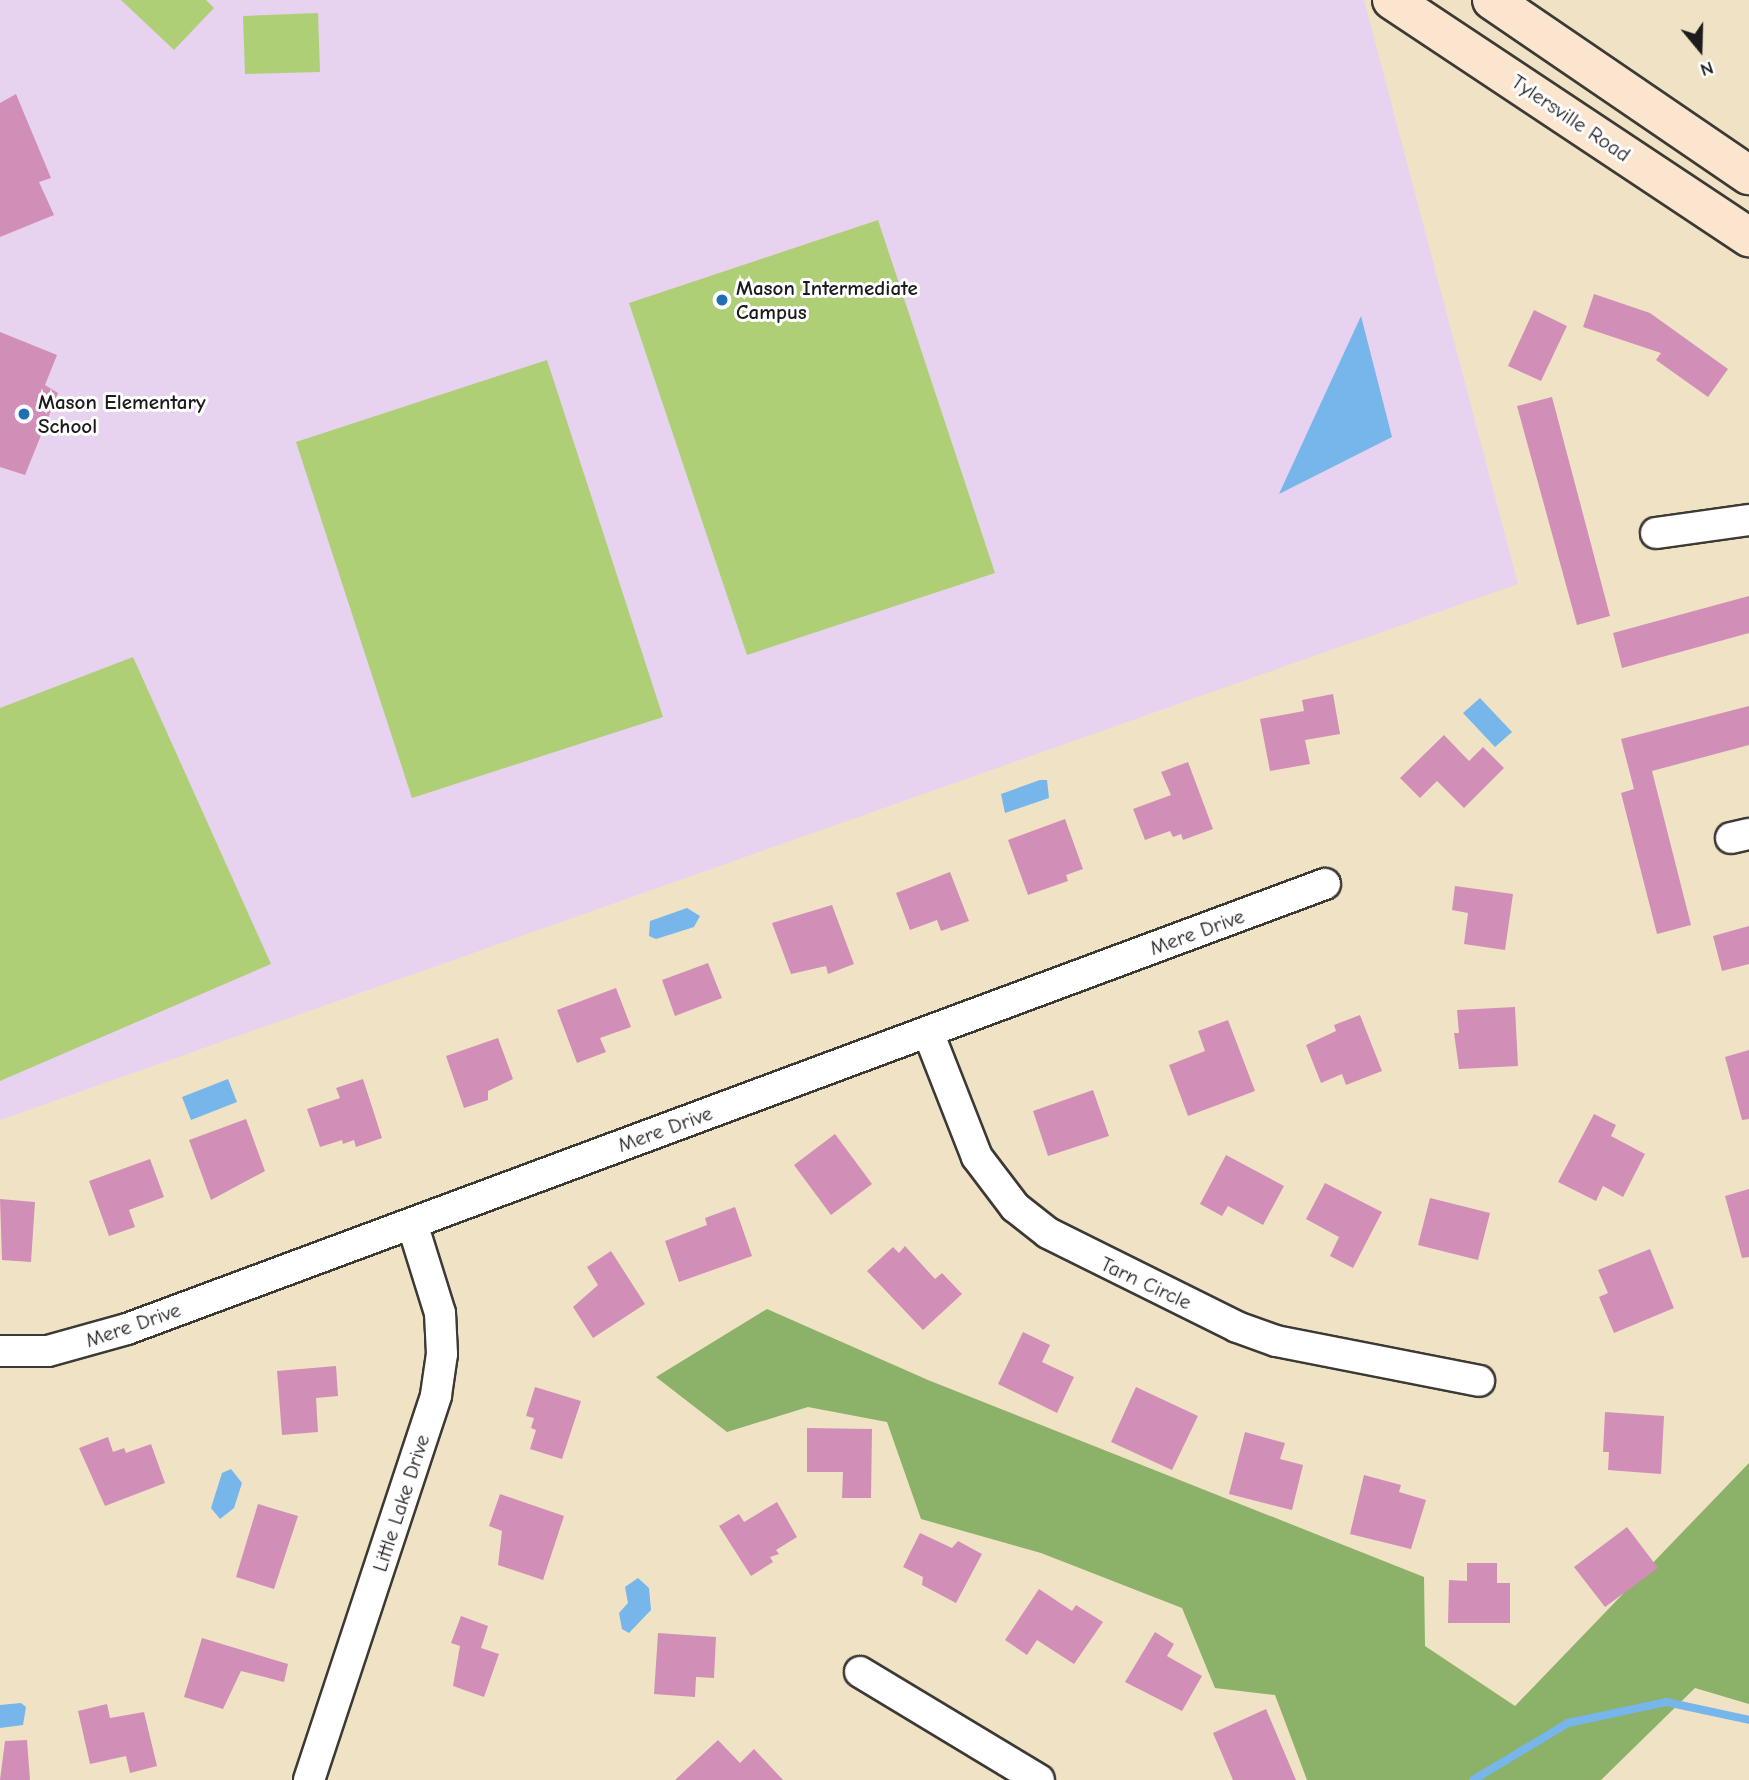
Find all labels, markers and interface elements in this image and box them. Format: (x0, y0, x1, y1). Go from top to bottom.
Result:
north arrow (1665, 14, 1735, 84)
text: N (1697, 56, 1716, 81)
street label: Tylersville Road (1507, 69, 1635, 167)
place label: Mason Intermediate Campus (736, 275, 918, 325)
marker: Mason Intermediate Campus (714, 292, 730, 308)
place label: Mason Elementary School (38, 389, 206, 439)
marker: Mason Elementary School (16, 406, 32, 422)
street label: Mere Drive (1146, 903, 1248, 961)
street label: Mere Drive (614, 1100, 716, 1158)
street label: Tarn Circle (1097, 1251, 1195, 1315)
street label: Mere Drive (82, 1297, 184, 1353)
street label: Little Lake Drive (367, 1431, 435, 1575)

